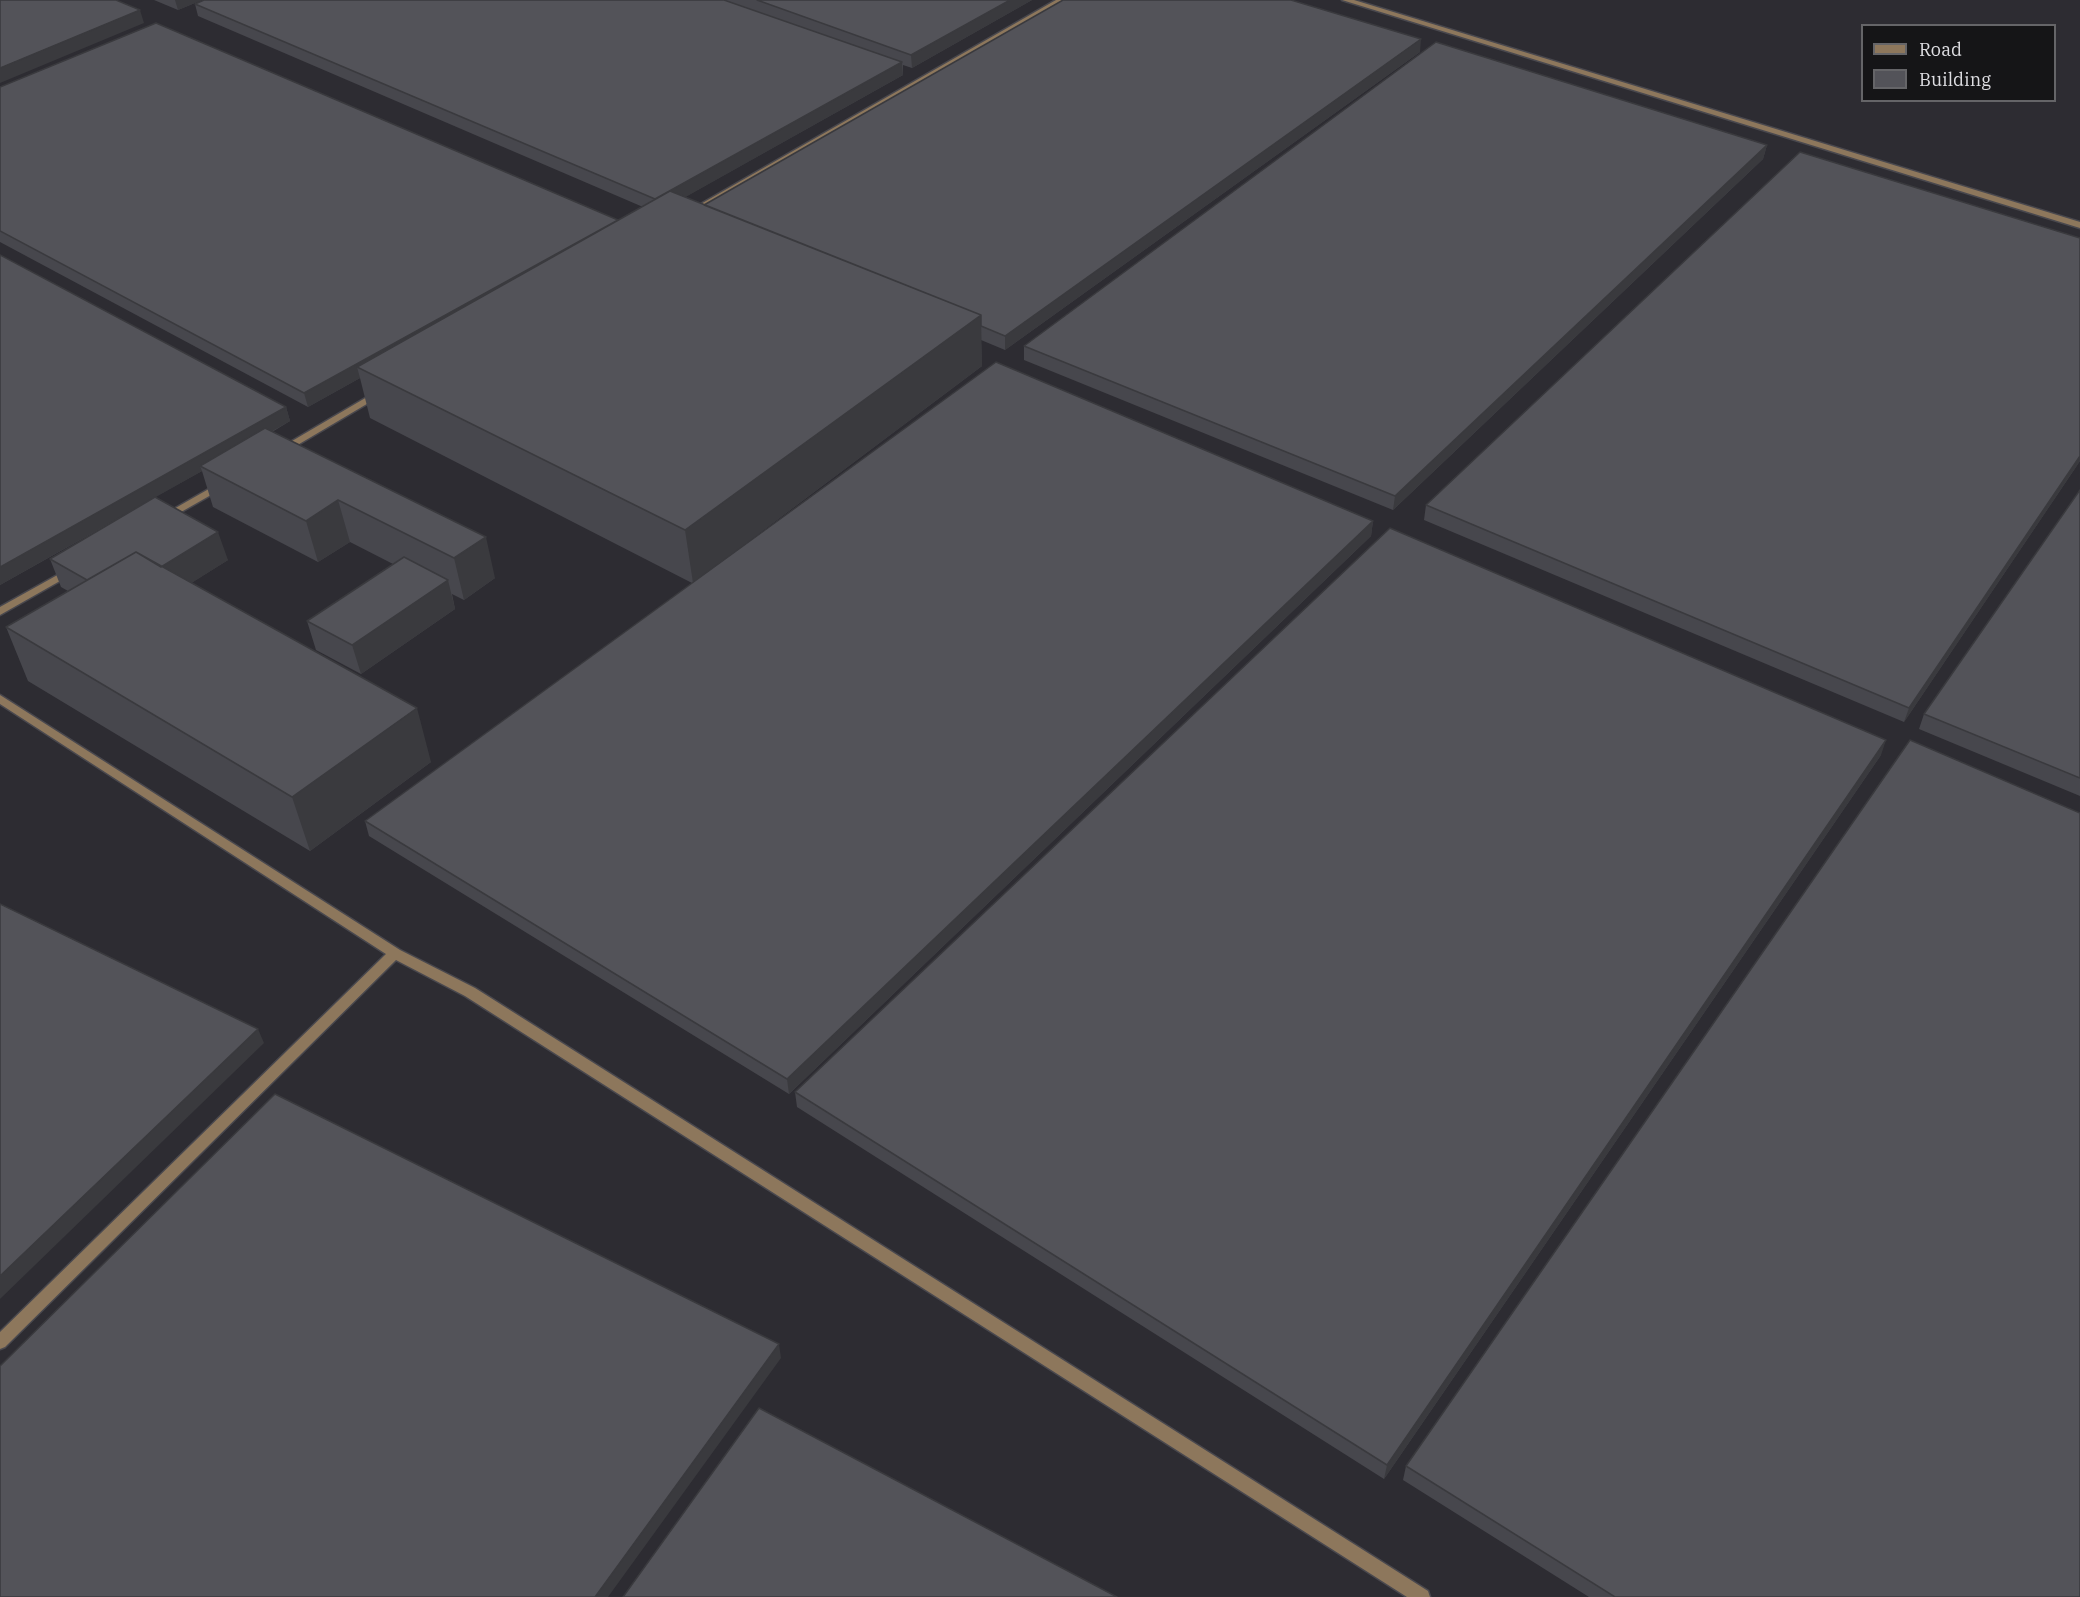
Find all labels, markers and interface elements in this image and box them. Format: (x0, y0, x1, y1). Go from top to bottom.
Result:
legend (1861, 24, 2056, 102)
text: Road (1919, 38, 1962, 61)
text: Building (1919, 68, 1991, 91)

